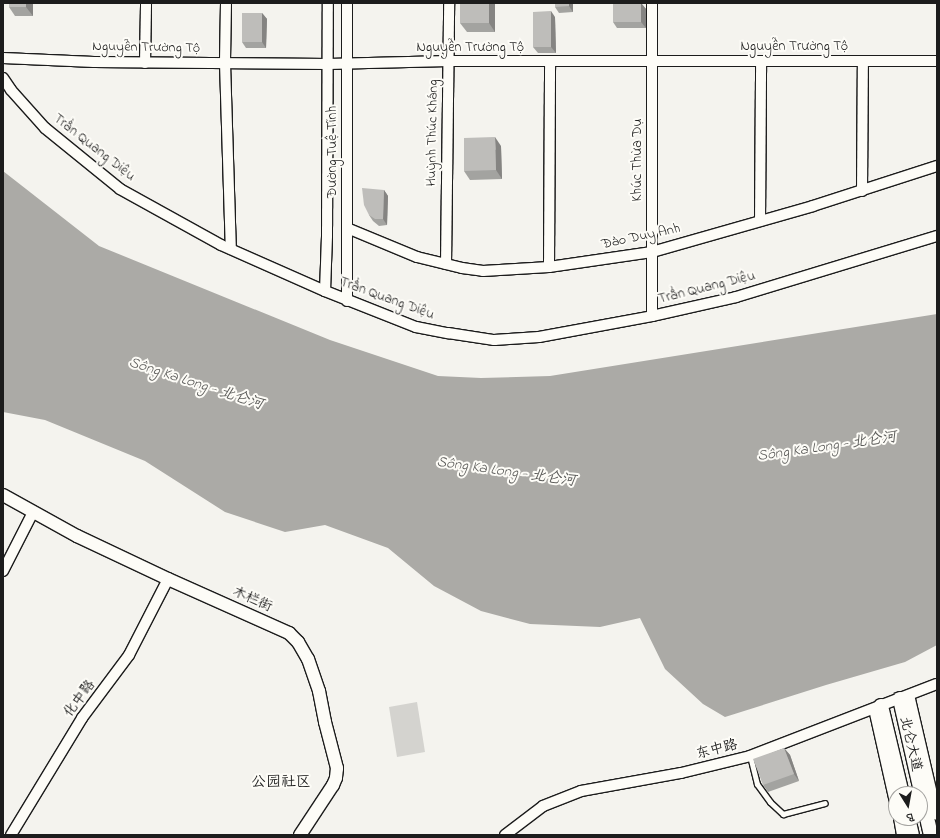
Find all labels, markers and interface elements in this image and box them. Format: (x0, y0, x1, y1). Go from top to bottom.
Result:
street label: Nguyễn Trường Tộ (92, 39, 200, 57)
street label: Nguyễn Trường Tộ (740, 39, 848, 55)
street label: Nguyễn Trường Tộ (416, 40, 524, 56)
street label: Huỳnh Thúc Kháng (424, 79, 442, 187)
street label: Đường Tuệ Tĩnh (325, 106, 341, 198)
street label: Trần Quang Diệu (50, 111, 138, 185)
street label: Khúc Thừa Dụ (630, 118, 646, 202)
street label: Đào Duy Anh (600, 220, 682, 254)
street label: Trần Quang Diệu (657, 268, 757, 308)
street label: Trần Quang Diệu (337, 274, 437, 324)
water label: Sông Ka Long - 北仑河 (127, 354, 265, 414)
water label: Sông Ka Long - 北仑河 (756, 428, 898, 466)
water label: Sông Ka Long - 北仑河 (435, 453, 577, 491)
street label: 木栏街 (229, 584, 275, 616)
street label: 化中路 (61, 677, 99, 721)
street label: 北仑大道 (896, 715, 924, 773)
street label: 东中路 (695, 737, 739, 763)
district label: 公园社区 (251, 774, 311, 792)
north arrow (888, 786, 928, 826)
text: B (905, 808, 915, 825)

